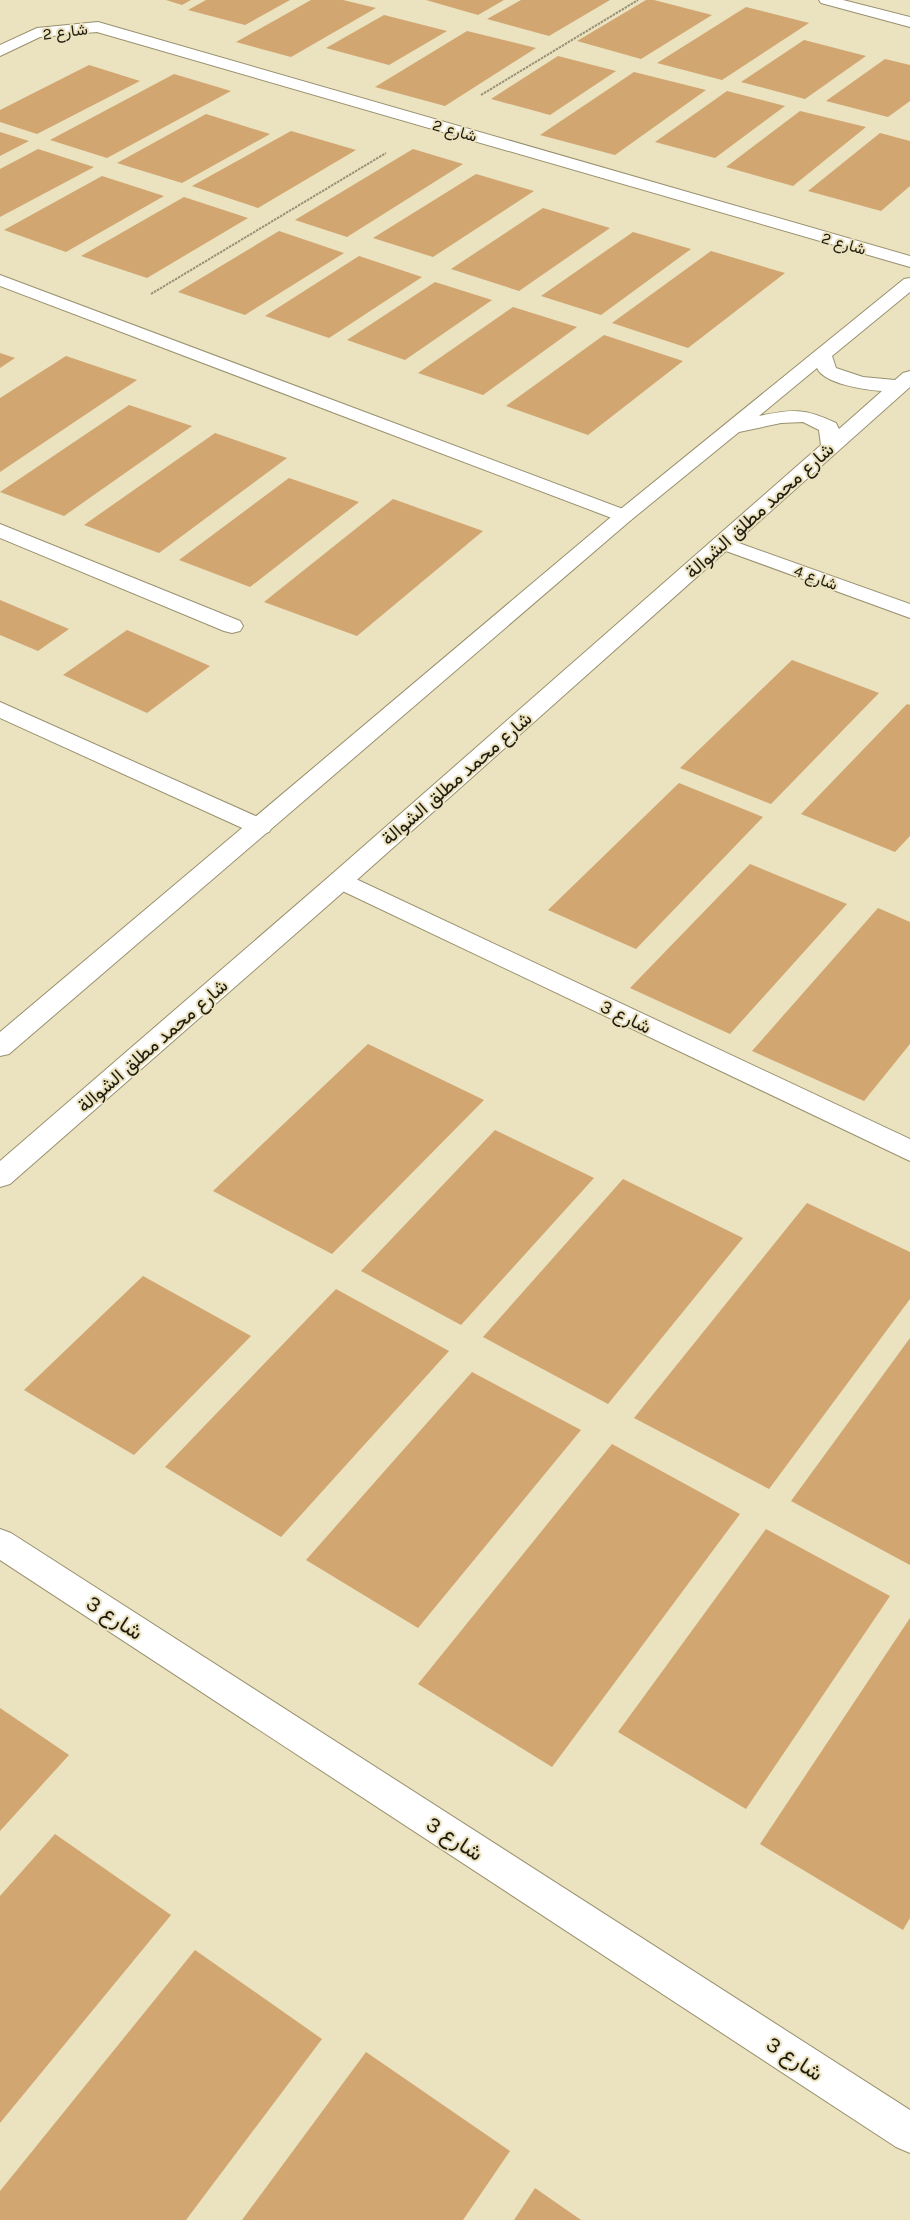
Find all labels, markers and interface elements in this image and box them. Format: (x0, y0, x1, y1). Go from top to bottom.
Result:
street label: شارع 2 (41, 19, 89, 46)
street label: شارع 2 (430, 115, 479, 148)
street label: شارع 2 (819, 228, 868, 261)
street label: شارع محمد مطلق الشوالة (681, 438, 839, 584)
street label: شارع 4 (791, 561, 840, 596)
street label: شارع محمد مطلق الشوالة (377, 707, 537, 851)
street label: شارع محمد مطلق الشوالة (73, 974, 233, 1118)
street label: شارع 3 (596, 995, 655, 1040)
street label: شارع 3 (81, 1590, 148, 1647)
street label: شارع 3 (421, 1811, 488, 1868)
street label: شارع 3 (761, 2031, 828, 2088)

